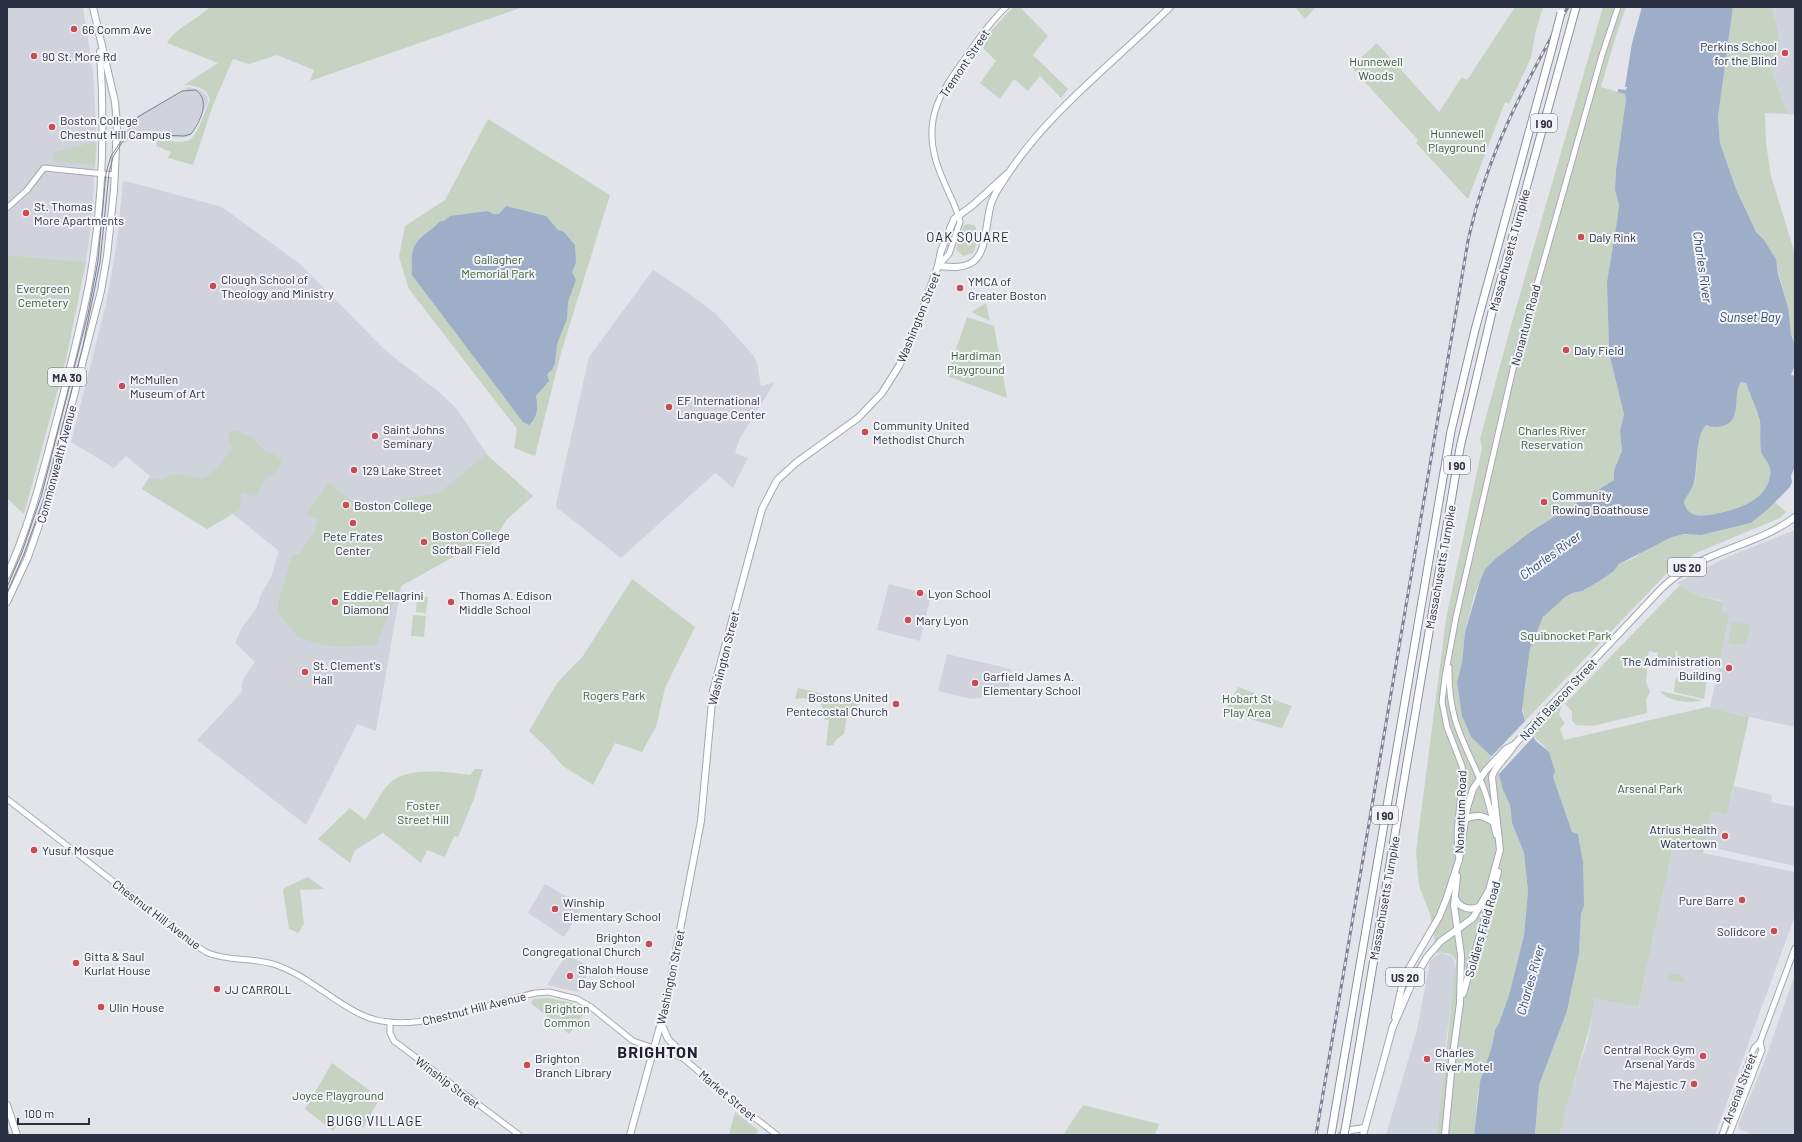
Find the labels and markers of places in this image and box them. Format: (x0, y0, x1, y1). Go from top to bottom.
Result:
place label: 66 Comm Ave (82, 22, 152, 36)
marker: 66 Comm Ave (69, 24, 79, 34)
place label: Perkins School for the Blind (1700, 39, 1777, 67)
marker: Perkins School for the Blind (1780, 48, 1790, 58)
place label: 90 St. More Rd (42, 49, 117, 63)
marker: 90 St. More Rd (29, 51, 39, 61)
place label: Boston College Chestnut Hill Campus (60, 113, 171, 141)
marker: Boston College Chestnut Hill Campus (47, 122, 57, 132)
place label: St. Thomas More Apartments (34, 199, 124, 227)
marker: St. Thomas More Apartments (21, 208, 31, 218)
place label: Daly Rink (1589, 230, 1636, 244)
marker: Daly Rink (1576, 232, 1586, 242)
place label: Clough School of Theology and Ministry (221, 272, 334, 300)
place label: YMCA of Greater Boston (968, 274, 1046, 302)
marker: Clough School of Theology and Ministry (208, 281, 218, 291)
marker: YMCA of Greater Boston (955, 283, 965, 293)
place label: Daly Field (1574, 343, 1624, 357)
marker: Daly Field (1561, 345, 1571, 355)
place label: McMullen Museum of Art (130, 372, 205, 400)
marker: McMullen Museum of Art (117, 381, 127, 391)
place label: EF International Language Center (677, 393, 766, 421)
marker: EF International Language Center (664, 402, 674, 412)
place label: Community United Methodist Church (873, 418, 969, 446)
place label: Saint Johns Seminary (383, 422, 445, 450)
marker: Community United Methodist Church (860, 427, 870, 437)
marker: Saint Johns Seminary (370, 431, 380, 441)
place label: 129 Lake Street (362, 463, 442, 477)
marker: 129 Lake Street (349, 465, 359, 475)
place label: Community Rowing Boathouse (1552, 488, 1649, 516)
marker: Community Rowing Boathouse (1539, 497, 1549, 507)
place label: Boston College (354, 498, 432, 512)
marker: Boston College (341, 500, 351, 510)
marker: Pete Frates Center (348, 518, 358, 528)
place label: Boston College Softball Field (432, 528, 510, 556)
place label: Pete Frates Center (323, 529, 383, 557)
marker: Boston College Softball Field (419, 537, 429, 547)
place label: Lyon School (928, 586, 991, 600)
place label: Eddie Pellagrini Diamond (343, 588, 424, 616)
place label: Thomas A. Edison Middle School (459, 588, 552, 616)
marker: Lyon School (915, 588, 925, 598)
marker: Eddie Pellagrini Diamond (330, 597, 340, 607)
marker: Thomas A. Edison Middle School (446, 597, 456, 607)
place label: Mary Lyon (916, 613, 968, 627)
marker: Mary Lyon (903, 615, 913, 625)
place label: The Administration Building (1622, 654, 1721, 682)
place label: St. Clement's Hall (313, 658, 381, 686)
marker: The Administration Building (1724, 663, 1734, 673)
marker: St. Clement's Hall (300, 667, 310, 677)
place label: Garfield James A. Elementary School (983, 669, 1081, 697)
marker: Garfield James A. Elementary School (970, 678, 980, 688)
place label: Bostons United Pentecostal Church (786, 690, 888, 718)
marker: Bostons United Pentecostal Church (891, 699, 901, 709)
place label: Atrius Health Watertown (1650, 822, 1717, 850)
marker: Atrius Health Watertown (1720, 831, 1730, 841)
place label: Yusuf Mosque (42, 843, 114, 857)
marker: Yusuf Mosque (29, 845, 39, 855)
place label: Pure Barre (1679, 893, 1734, 907)
place label: Winship Elementary School (563, 895, 661, 923)
marker: Pure Barre (1737, 895, 1747, 905)
marker: Winship Elementary School (550, 904, 560, 914)
place label: Solidcore (1717, 924, 1766, 938)
marker: Solidcore (1769, 926, 1779, 936)
place label: Brighton Congregational Church (522, 930, 641, 958)
marker: Brighton Congregational Church (644, 939, 654, 949)
place label: Gitta & Saul Kurlat House (84, 949, 151, 977)
marker: Gitta & Saul Kurlat House (71, 958, 81, 968)
place label: Shaloh House Day School (578, 962, 649, 990)
marker: Shaloh House Day School (565, 971, 575, 981)
place label: JJ CARROLL (225, 982, 292, 996)
marker: JJ CARROLL (212, 984, 222, 994)
place label: Ulin House (109, 1000, 164, 1014)
marker: Ulin House (96, 1002, 106, 1012)
place label: Central Rock Gym Arsenal Yards (1604, 1042, 1695, 1070)
place label: Charles River Motel (1435, 1045, 1492, 1073)
place label: Brighton Branch Library (535, 1051, 612, 1079)
marker: Central Rock Gym Arsenal Yards (1698, 1051, 1708, 1061)
marker: Charles River Motel (1422, 1054, 1432, 1064)
marker: Brighton Branch Library (522, 1060, 532, 1070)
place label: The Majestic 7 (1613, 1077, 1686, 1091)
marker: The Majestic 7 (1689, 1079, 1699, 1089)

